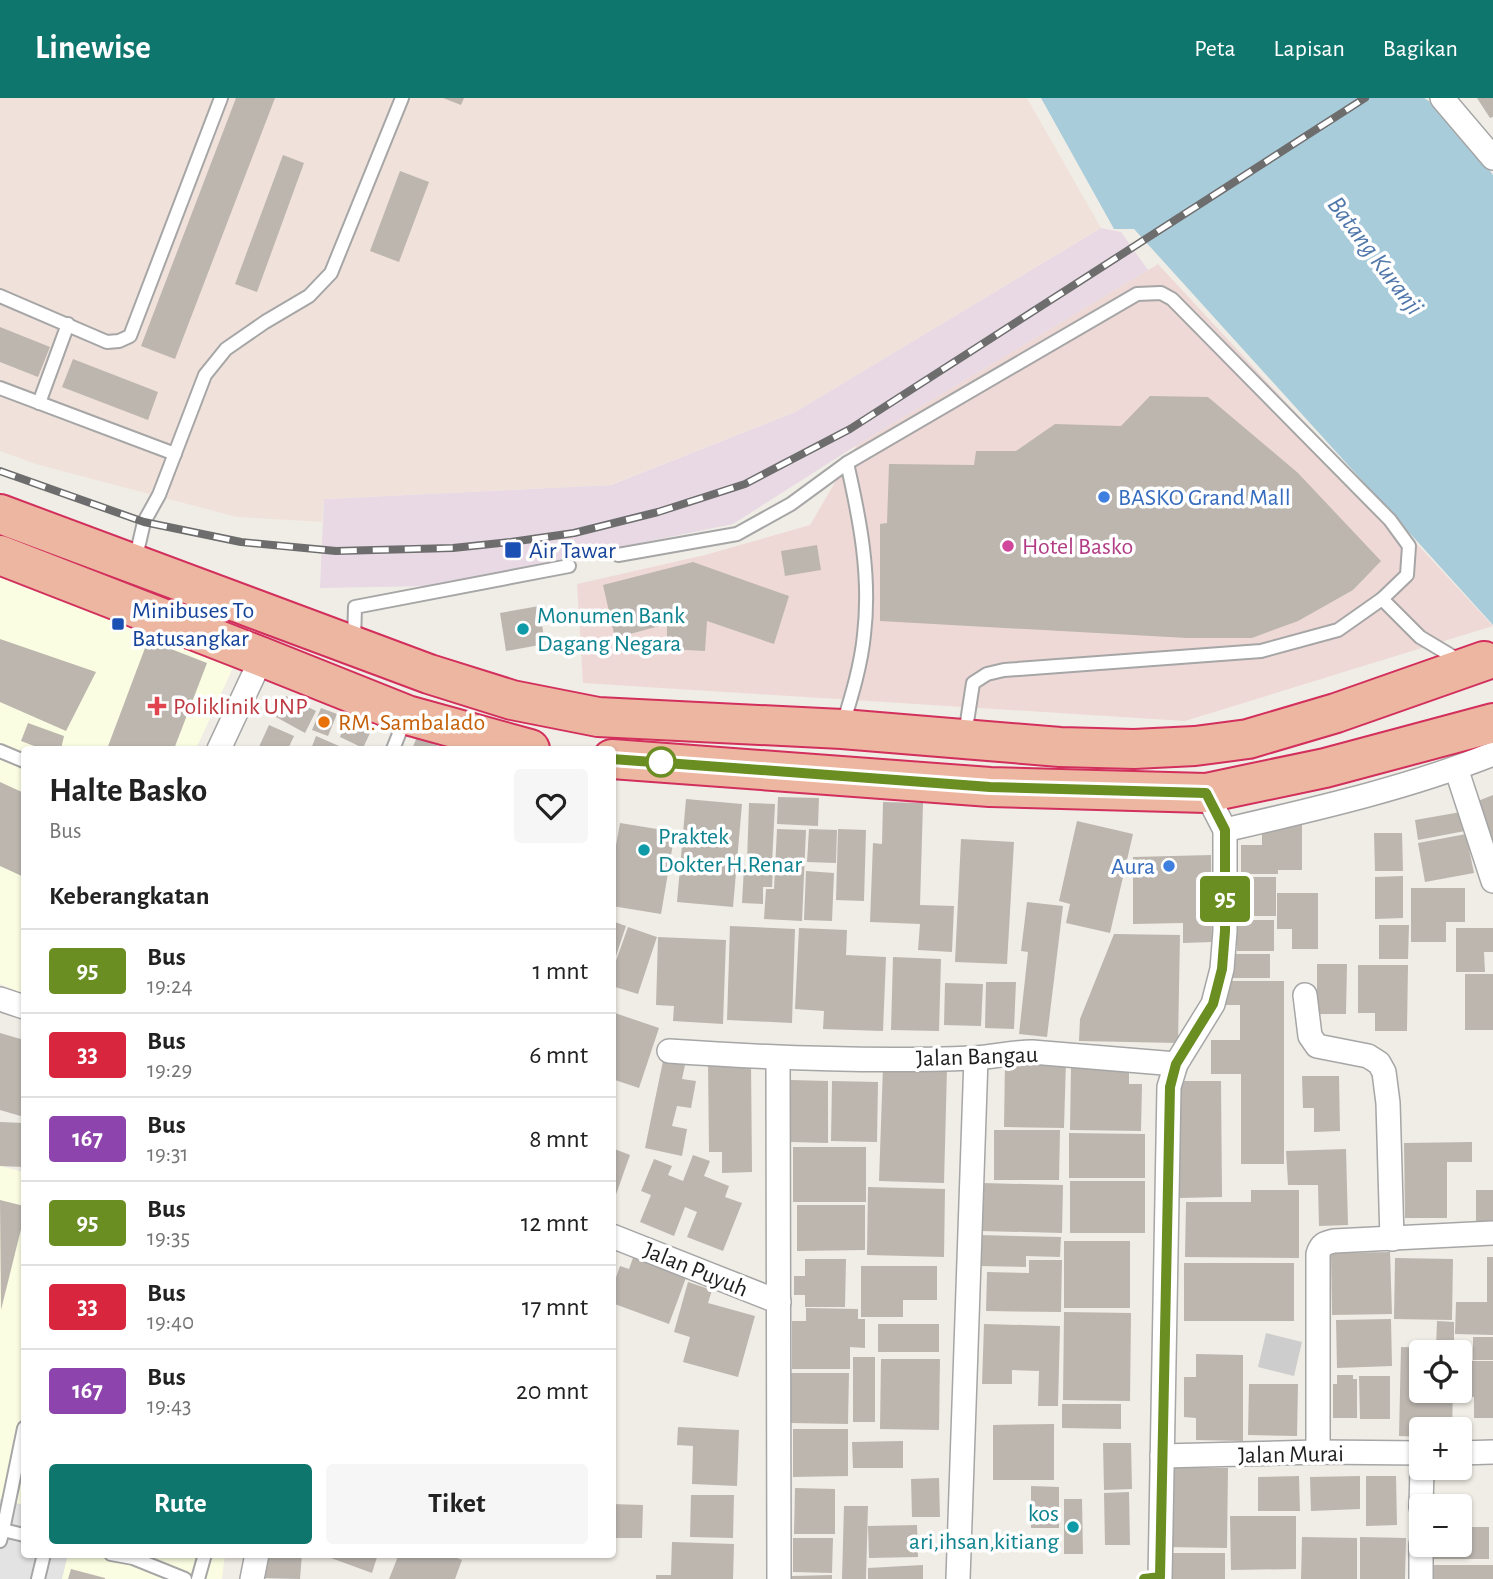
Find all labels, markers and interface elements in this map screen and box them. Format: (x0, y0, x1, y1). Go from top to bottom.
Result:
text: Linewise (35, 32, 151, 65)
text: Peta (1194, 37, 1236, 61)
text: Lapisan (1274, 37, 1345, 61)
text: Bagikan (1383, 37, 1458, 61)
water label: Batang Kuranji (1323, 192, 1428, 320)
place label: BASKO Grand Mall (1118, 486, 1291, 510)
marker: BASKO Grand Mall (1096, 489, 1112, 505)
place label: Hotel Basko (1022, 535, 1133, 559)
marker: Hotel Basko (1000, 538, 1016, 554)
place label: Air Tawar (529, 539, 616, 563)
marker: Air Tawar (503, 540, 523, 560)
place label: Minibuses To Batusangkar (132, 599, 254, 651)
place label: Monumen Bank Dagang Negara (537, 604, 685, 656)
marker: Minibuses To Batusangkar (110, 616, 126, 632)
marker: Monumen Bank Dagang Negara (515, 621, 531, 637)
place label: Poliklinik UNP (173, 695, 308, 719)
marker: Poliklinik UNP (147, 696, 167, 716)
place label: RM. Sambalado (338, 711, 485, 735)
marker: RM. Sambalado (316, 714, 332, 730)
unlabelled marker (646, 747, 676, 777)
button: heart (514, 769, 588, 843)
text: Halte Basko (49, 775, 207, 808)
text: Bus (49, 820, 82, 843)
place label: Praktek Dokter H.Renar (658, 825, 802, 877)
marker: Praktek Dokter H.Renar (636, 842, 652, 858)
place label: Aura (1111, 855, 1155, 879)
marker: Aura (1161, 858, 1177, 874)
line badge: 95 (1194, 876, 1256, 922)
text: Keberangkatan (49, 883, 209, 909)
text: 95 (1214, 887, 1236, 911)
text: Bus (147, 944, 186, 970)
text: 1 mnt (533, 958, 588, 984)
text: 95 (77, 959, 98, 983)
text: 19:24 (147, 975, 193, 998)
text: Bus (147, 1028, 186, 1054)
text: 6 mnt (529, 1042, 588, 1068)
text: 33 (77, 1043, 98, 1067)
street label: Jalan Bangau (916, 1043, 1038, 1071)
text: 19:29 (147, 1059, 192, 1082)
text: Bus (147, 1112, 186, 1138)
text: 8 mnt (529, 1126, 588, 1152)
text: 167 (72, 1127, 103, 1151)
text: 19:31 (147, 1143, 188, 1166)
text: Bus (147, 1196, 186, 1222)
text: 12 mnt (521, 1210, 588, 1236)
text: 95 (77, 1211, 98, 1235)
text: 19:35 (147, 1227, 190, 1250)
street label: Jalan Puyuh (640, 1238, 751, 1302)
text: Bus (147, 1280, 186, 1306)
text: 17 mnt (522, 1294, 588, 1320)
text: 33 (77, 1295, 98, 1319)
text: 19:40 (147, 1311, 194, 1334)
map controls (1409, 1340, 1472, 1557)
button: locate (1409, 1340, 1472, 1403)
text: Bus (147, 1364, 186, 1390)
text: 20 mnt (516, 1378, 588, 1404)
text: 167 (72, 1379, 103, 1403)
text: 19:43 (147, 1395, 192, 1418)
button: + (1409, 1417, 1472, 1480)
street label: Jalan Murai (1238, 1442, 1344, 1468)
button: Rute (49, 1464, 312, 1544)
button: Tiket (326, 1464, 588, 1544)
button: − (1409, 1494, 1472, 1557)
place label: kos ari,ihsan,kitiang (909, 1502, 1059, 1554)
marker: kos ari,ihsan,kitiang (1065, 1519, 1081, 1535)

